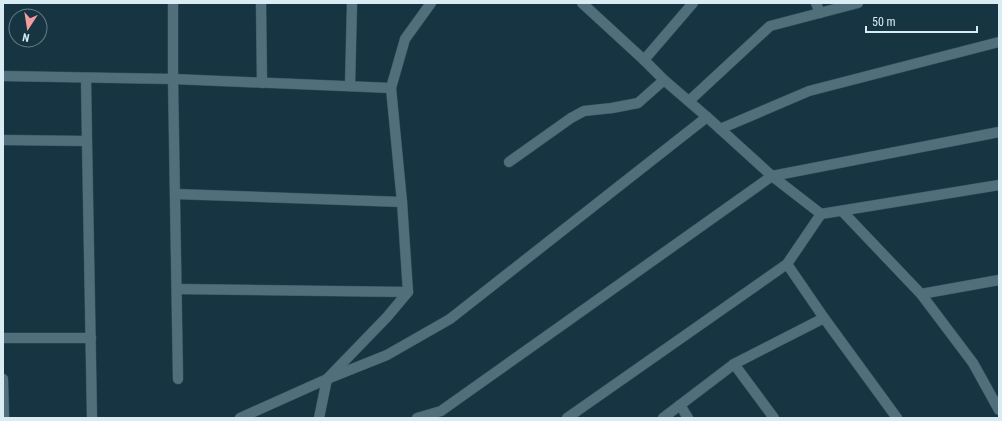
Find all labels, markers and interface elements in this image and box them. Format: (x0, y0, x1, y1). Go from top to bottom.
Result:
north arrow (8, 8, 48, 48)
scale bar (866, 8, 977, 34)
text: 50 m (872, 15, 896, 29)
text: N (21, 30, 31, 44)

